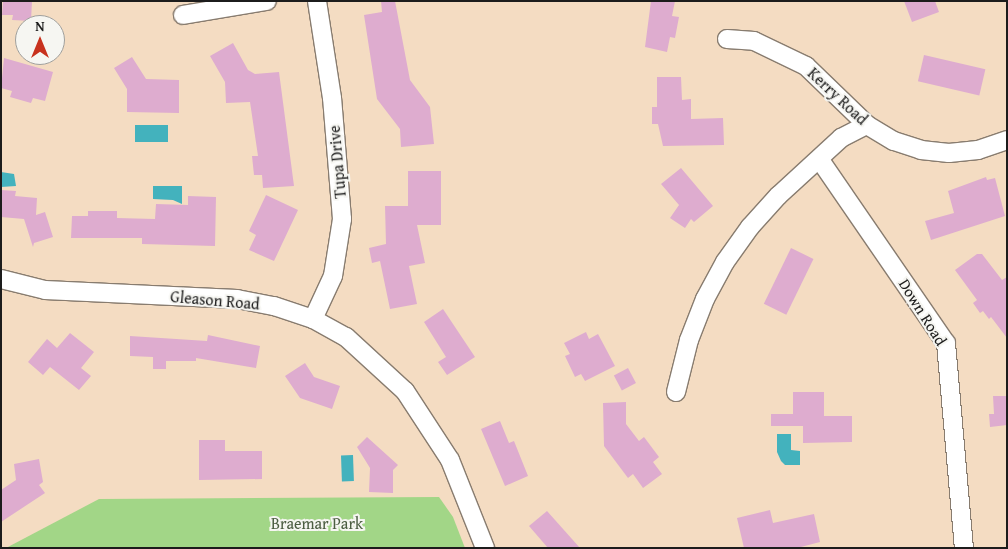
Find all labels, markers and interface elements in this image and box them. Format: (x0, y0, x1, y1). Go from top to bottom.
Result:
north arrow (15, 15, 65, 65)
text: N (35, 16, 45, 36)
street label: Kerry Road (804, 63, 872, 129)
street label: Tupa Drive (324, 125, 350, 199)
street label: Down Road (895, 275, 951, 349)
street label: Gleason Road (170, 287, 260, 313)
park label: Braemar Park (271, 513, 363, 533)

